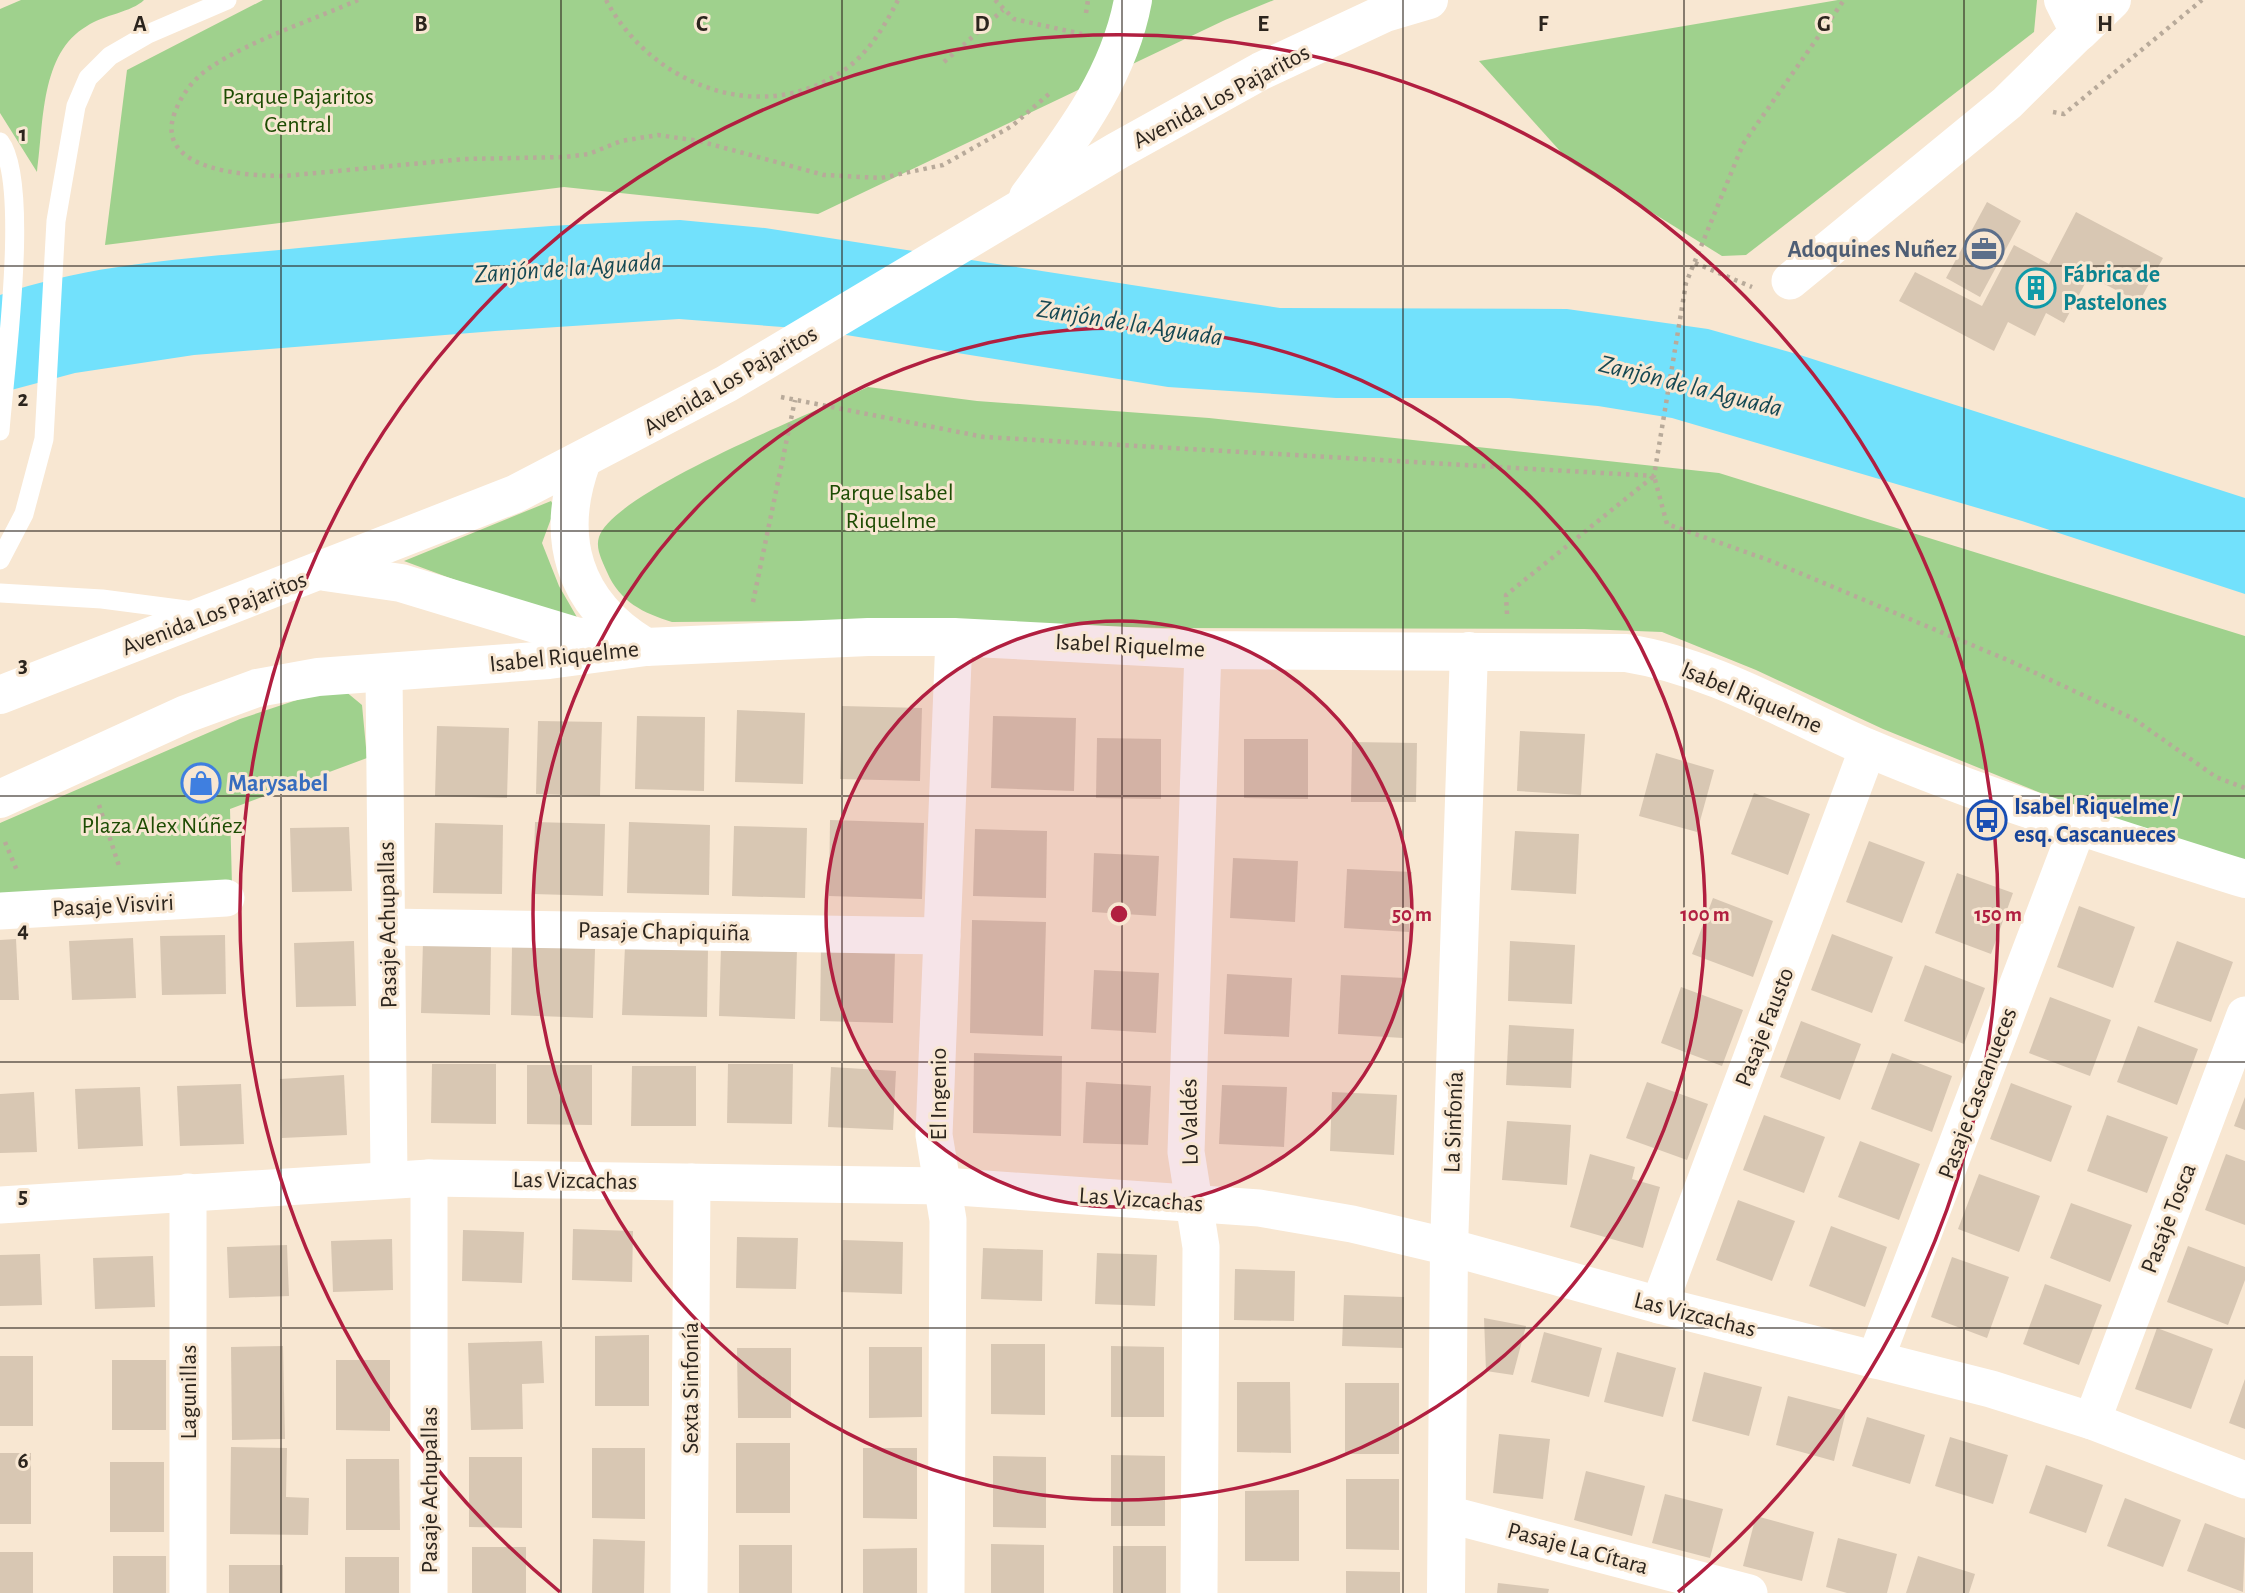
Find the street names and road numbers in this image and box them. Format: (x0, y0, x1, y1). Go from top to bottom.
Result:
street label: Avenida Los Pajaritos (1129, 40, 1314, 153)
street label: Avenida Los Pajaritos (640, 321, 821, 440)
street label: Avenida Los Pajaritos (119, 568, 310, 660)
street label: Isabel Riquelme (1054, 630, 1206, 662)
street label: Isabel Riquelme (488, 637, 640, 677)
street label: Isabel Riquelme (1678, 658, 1825, 738)
street label: Pasaje Achupallas (375, 841, 401, 1009)
street label: Pasaje Visviri (51, 891, 175, 921)
street label: Pasaje Chapiquiña (578, 918, 750, 946)
street label: Pasaje Fausto (1731, 965, 1799, 1090)
street label: Pasaje Cascanueces (1934, 1004, 2022, 1182)
street label: El Ingenio (927, 1048, 951, 1140)
street label: La Sinfonía (1440, 1071, 1468, 1173)
street label: Lo Valdés (1177, 1078, 1203, 1166)
street label: Pasaje Tosca (2137, 1160, 2201, 1276)
street label: Las Vizcachas (513, 1168, 637, 1194)
street label: Las Vizcachas (1078, 1184, 1204, 1216)
street label: Las Vizcachas (1631, 1288, 1758, 1342)
street label: Sexta Sinfonía (679, 1322, 703, 1454)
street label: Lagunillas (177, 1345, 201, 1439)
street label: Pasaje Achupallas (418, 1407, 442, 1573)
street label: Pasaje La Cítara (1505, 1519, 1651, 1579)

